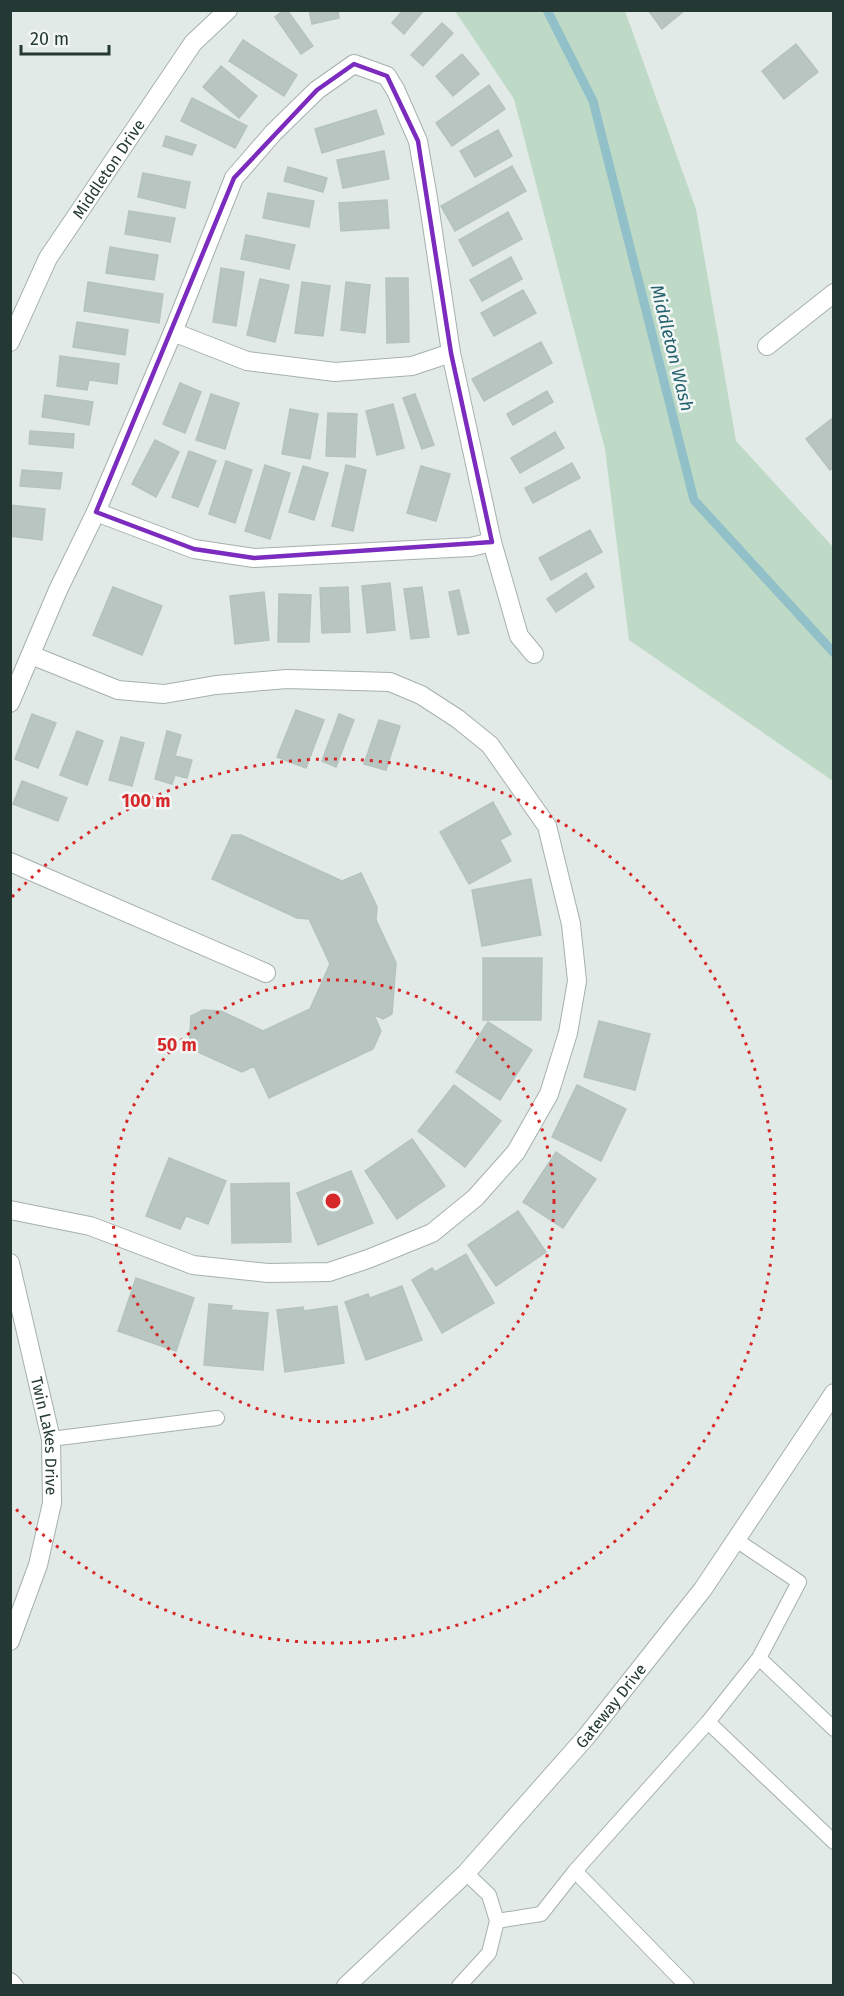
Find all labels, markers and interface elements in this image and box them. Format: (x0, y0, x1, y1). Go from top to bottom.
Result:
scale bar (21, 18, 110, 56)
text: 20 m (30, 28, 69, 50)
street label: Middleton Drive (69, 116, 149, 222)
water label: Middleton Wash (646, 282, 698, 414)
text: 100 m (122, 790, 170, 812)
text: 50 m (157, 1034, 197, 1056)
centre of rings (323, 1191, 343, 1211)
street label: Twin Lakes Drive (27, 1375, 61, 1495)
street label: Gateway Drive (572, 1660, 650, 1752)

